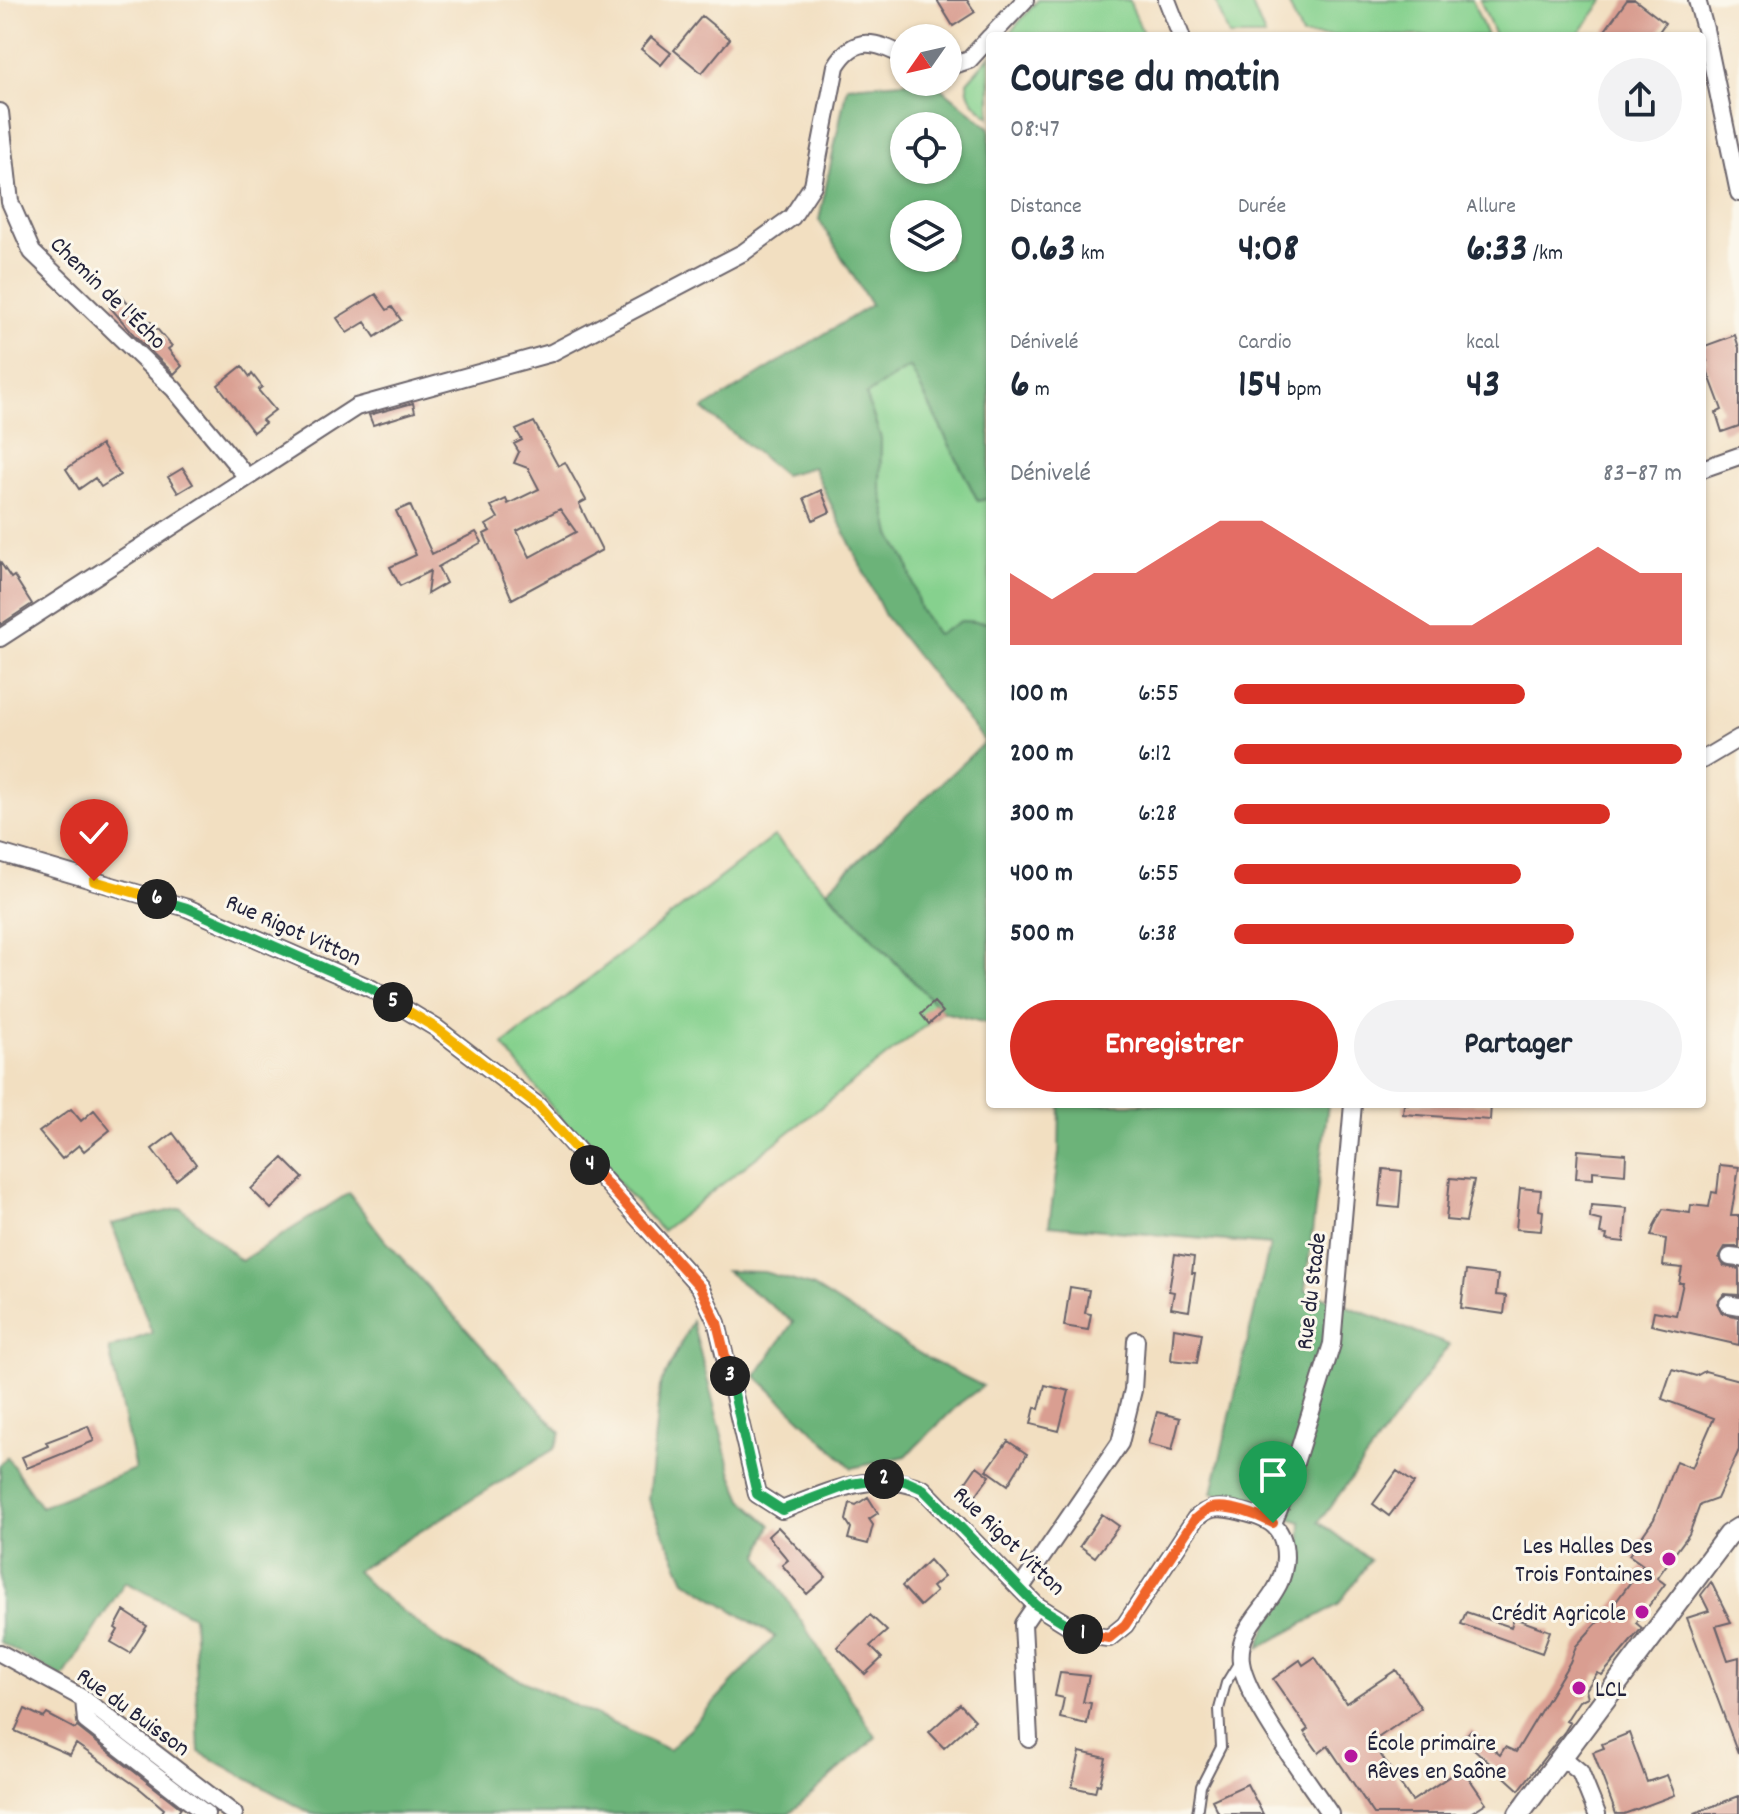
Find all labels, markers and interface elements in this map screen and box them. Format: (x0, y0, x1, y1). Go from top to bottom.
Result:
north arrow (890, 24, 962, 96)
map controls (890, 24, 962, 272)
text: Course du matin (1010, 50, 1280, 113)
button: share (1598, 58, 1682, 142)
button: locate (890, 112, 962, 184)
text: 08:47 (1010, 112, 1060, 149)
text: Distance (1010, 192, 1082, 223)
text: Durée (1238, 192, 1286, 223)
text: Allure (1466, 192, 1516, 223)
button: layers (890, 200, 962, 272)
text: 0.63 (1010, 223, 1076, 280)
text: 4:08 (1238, 223, 1299, 280)
text: 6:33 (1466, 223, 1528, 280)
street label: Chemin de l'Écho (41, 230, 173, 359)
text: km (1076, 239, 1105, 270)
text: /km (1528, 239, 1563, 270)
text: Dénivelé (1010, 328, 1079, 359)
text: Cardio (1238, 328, 1291, 359)
text: kcal (1466, 328, 1499, 359)
text: 6 (1010, 359, 1030, 416)
text: 154 (1238, 359, 1282, 416)
text: 43 (1466, 359, 1500, 416)
text: m (1030, 375, 1050, 406)
text: bpm (1282, 375, 1322, 406)
text: Dénivelé (1010, 456, 1091, 493)
text: 83–87 m (1603, 456, 1682, 493)
text: 100 m (1010, 676, 1068, 713)
text: 6:55 (1138, 676, 1179, 713)
text: 200 m (1010, 736, 1074, 773)
text: 6:12 (1138, 736, 1172, 773)
text: 300 m (1010, 796, 1074, 833)
text: 6:28 (1138, 796, 1177, 833)
pin (60, 799, 128, 881)
icon: check (72, 811, 116, 855)
text: 400 m (1010, 856, 1073, 893)
text: 6:55 (1138, 856, 1179, 893)
pin: 6 (137, 879, 177, 919)
text: 6 (152, 883, 162, 914)
street label: Rue Rigot Vitton (220, 887, 366, 977)
text: 500 m (1010, 916, 1074, 953)
text: 6:38 (1138, 916, 1177, 953)
pin: 5 (373, 982, 413, 1022)
text: 5 (388, 986, 398, 1017)
button: Enregistrer (1010, 1000, 1338, 1092)
button: Partager (1354, 1000, 1682, 1092)
pin: 4 (570, 1145, 610, 1185)
text: 4 (585, 1149, 595, 1180)
street label: Rue du Stade (1289, 1231, 1337, 1352)
pin: 3 (710, 1356, 750, 1396)
text: 3 (725, 1360, 735, 1391)
pin (1239, 1441, 1307, 1523)
icon: arrive (1251, 1453, 1295, 1497)
pin: 2 (864, 1459, 904, 1499)
text: 2 (879, 1463, 889, 1494)
street label: Rue Rigot Vitton (944, 1480, 1072, 1605)
place label: Les Halles Des Trois Fontaines (1515, 1531, 1653, 1593)
marker: Les Halles Des Trois Fontaines (1660, 1550, 1678, 1568)
place label: Crédit Agricole (1491, 1598, 1626, 1632)
marker: Crédit Agricole (1633, 1603, 1651, 1621)
pin: 1 (1063, 1614, 1103, 1654)
text: 1 (1081, 1618, 1085, 1649)
street label: Rue du Buisson (68, 1661, 196, 1766)
place label: LCL (1595, 1674, 1627, 1708)
marker: LCL (1570, 1679, 1588, 1697)
place label: École primaire Rêves en Saône (1367, 1728, 1507, 1790)
marker: École primaire Rêves en Saône (1342, 1747, 1360, 1765)

